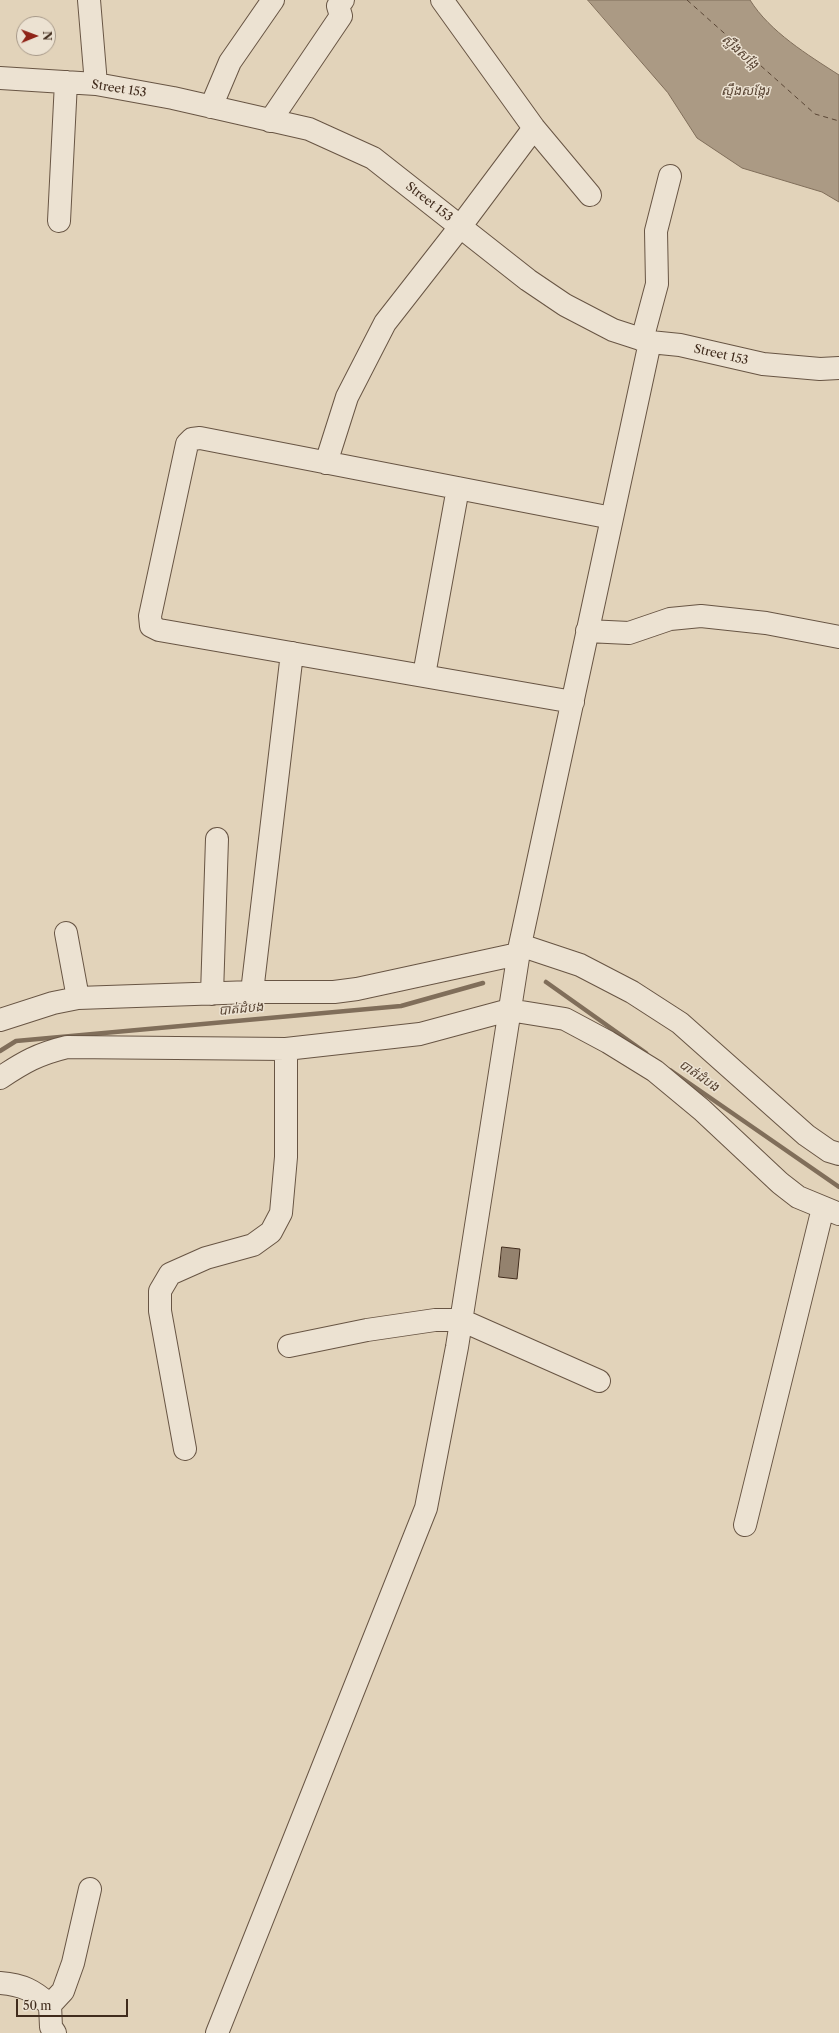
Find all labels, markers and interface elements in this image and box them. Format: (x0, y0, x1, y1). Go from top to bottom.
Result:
north arrow (16, 16, 56, 56)
text: N (40, 31, 54, 41)
water label: ស្ទឹងសង្កែ (718, 31, 762, 73)
street label: Street 153 (91, 78, 147, 100)
water label: ស្ទឹងសង្កែរ (721, 83, 769, 99)
street label: Street 153 (403, 179, 455, 225)
street label: Street 153 (692, 342, 750, 368)
water label: បាត់ដំបង (218, 999, 264, 1019)
water label: បាត់ដំបង (676, 1057, 722, 1095)
scale bar (18, 1991, 130, 2017)
text: 50 m (23, 1998, 52, 2013)

